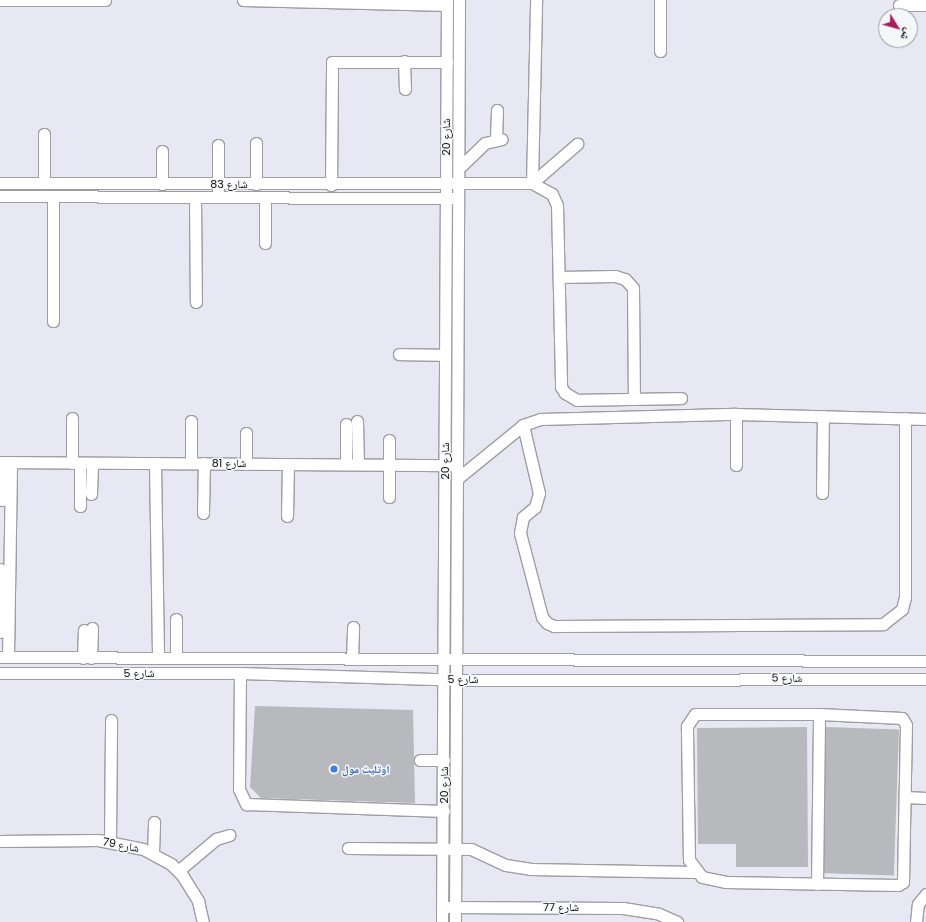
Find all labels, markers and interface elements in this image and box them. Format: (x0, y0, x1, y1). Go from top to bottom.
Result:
north arrow (878, 8, 918, 48)
text: ش (897, 25, 917, 44)
street label: شارع 20 (439, 118, 453, 156)
street label: شارع 83 (210, 177, 248, 191)
street label: شارع 20 (438, 442, 452, 480)
street label: شارع 81 (212, 456, 246, 470)
street label: شارع 5 (124, 666, 154, 680)
street label: شارع 5 (772, 671, 802, 685)
street label: شارع 5 (448, 672, 478, 686)
place label: اوتليت مول (342, 762, 390, 776)
marker: اوتليت مول (329, 764, 339, 774)
street label: شارع 20 (437, 766, 451, 804)
street label: شارع 79 (102, 835, 140, 855)
street label: شارع 77 (543, 900, 579, 914)

